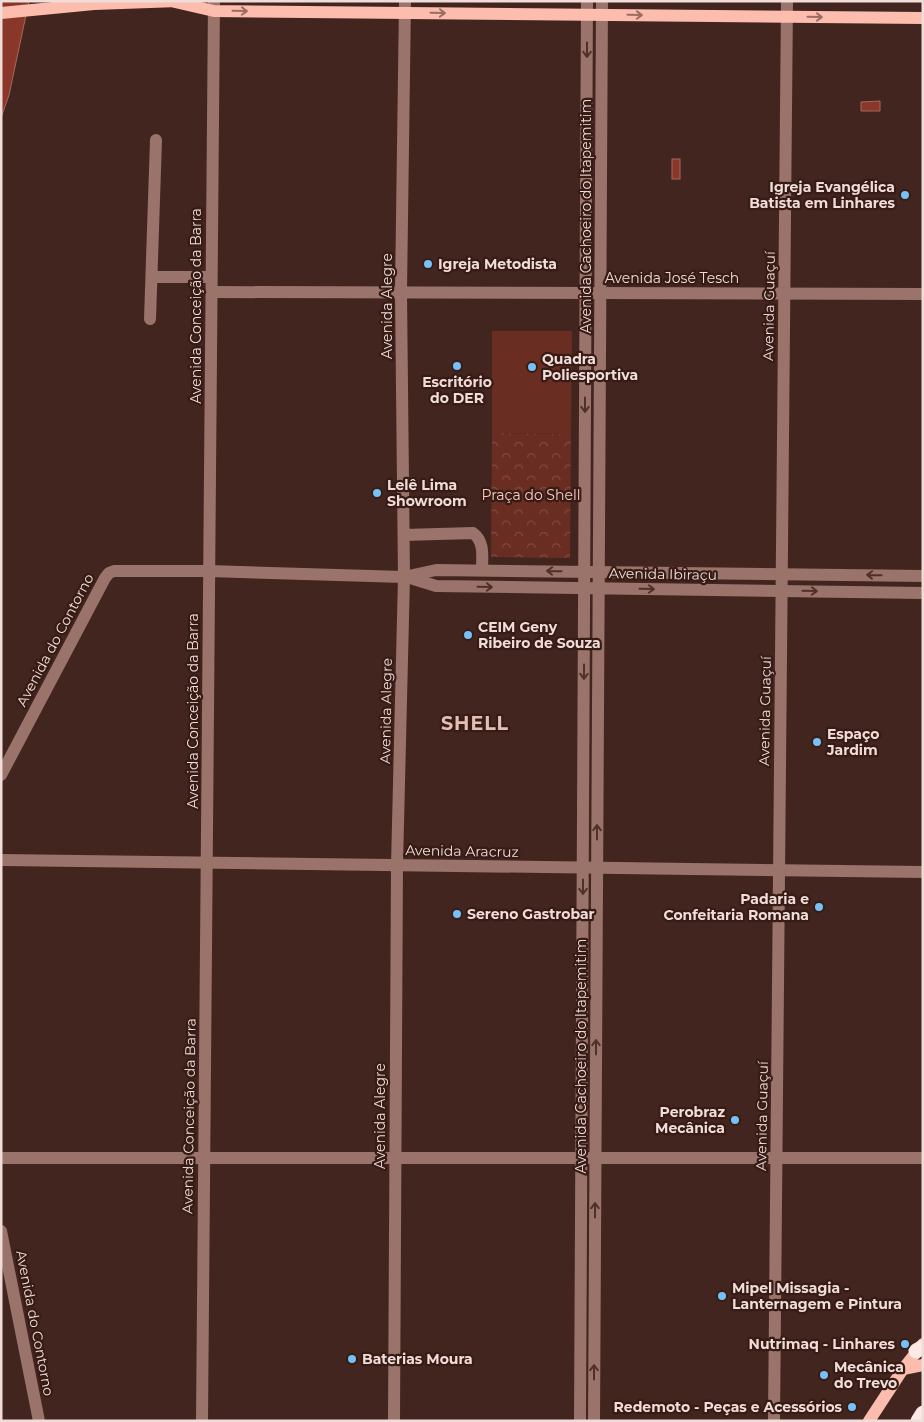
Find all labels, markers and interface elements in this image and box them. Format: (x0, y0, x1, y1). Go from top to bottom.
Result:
one-way arrow (232, 6, 248, 16)
one-way arrow (430, 8, 446, 18)
one-way arrow (627, 10, 643, 20)
one-way arrow (807, 12, 823, 22)
one-way arrow (582, 42, 592, 58)
street label: Avenida Cachoeiro do Itapemitim (577, 99, 595, 333)
place label: Igreja Evangélica Batista em Linhares (749, 178, 896, 212)
marker: Igreja Evangélica Batista em Linhares (899, 189, 911, 201)
street label: Avenida Conceição da Barra (187, 208, 205, 404)
street label: Avenida Guaçuí (759, 250, 779, 361)
street label: Avenida Alegre (378, 253, 396, 359)
place label: Igreja Metodista (438, 255, 557, 273)
marker: Igreja Metodista (422, 258, 434, 270)
street label: Avenida José Tesch (605, 269, 739, 287)
place label: Quadra Poliesportiva (542, 350, 638, 384)
marker: Escritório do DER (451, 360, 463, 372)
marker: Quadra Poliesportiva (526, 361, 538, 373)
place label: Escritório do DER (422, 373, 492, 407)
one-way arrow (580, 396, 590, 413)
place label: Lelê Lima Showroom (387, 476, 467, 510)
park label: Praça do Shell (482, 486, 580, 504)
marker: Lelê Lima Showroom (371, 487, 383, 499)
street label: Avenida Ibiraçu (609, 564, 717, 584)
one-way arrow (546, 566, 562, 576)
street label: Avenida do Contorno (12, 570, 98, 710)
one-way arrow (866, 571, 882, 580)
one-way arrow (476, 582, 492, 592)
one-way arrow (638, 584, 655, 594)
one-way arrow (801, 587, 817, 596)
street label: Avenida Conceição da Barra (184, 613, 202, 809)
place label: CEIM Geny Ribeiro de Souza (478, 618, 601, 652)
marker: CEIM Geny Ribeiro de Souza (462, 629, 474, 641)
street label: Avenida Guaçuí (755, 655, 775, 766)
street label: Avenida Alegre (376, 658, 396, 764)
one-way arrow (579, 664, 589, 680)
district label: SHELL (441, 712, 509, 735)
place label: Espaço Jardim (826, 725, 879, 759)
marker: Espaço Jardim (811, 736, 823, 748)
one-way arrow (592, 824, 602, 840)
street label: Avenida Aracruz (405, 841, 519, 861)
one-way arrow (578, 879, 588, 895)
place label: Padaria e Confeitaria Romana (664, 890, 809, 924)
marker: Padaria e Confeitaria Romana (813, 901, 825, 913)
place label: Sereno Gastrobar (467, 905, 595, 923)
marker: Sereno Gastrobar (451, 908, 463, 920)
street label: Avenida Cachoeiro do Itapemitim (572, 939, 590, 1173)
street label: Avenida Conceição da Barra (178, 1018, 200, 1214)
one-way arrow (591, 1039, 601, 1056)
street label: Avenida Guaçuí (752, 1060, 772, 1171)
street label: Avenida Alegre (371, 1063, 389, 1169)
place label: Perobraz Mecânica (655, 1103, 725, 1137)
marker: Perobraz Mecânica (729, 1114, 741, 1126)
one-way arrow (590, 1202, 600, 1218)
street label: Avenida do Contorno (12, 1249, 58, 1398)
place label: Mipel Missagia - Lanternagem e Pintura (732, 1279, 902, 1313)
marker: Mipel Missagia - Lanternagem e Pintura (716, 1290, 728, 1302)
place label: Nutrimaq - Linhares (749, 1335, 896, 1353)
marker: Nutrimaq - Linhares (899, 1338, 911, 1350)
place label: Baterias Moura (362, 1350, 473, 1368)
marker: Baterias Moura (346, 1353, 358, 1365)
place label: Mecânica do Trevo (834, 1358, 904, 1392)
one-way arrow (589, 1364, 599, 1380)
marker: Mecânica do Trevo (818, 1369, 830, 1381)
place label: Redemoto - Peças e Acessórios (614, 1398, 843, 1416)
marker: Redemoto - Peças e Acessórios (846, 1401, 858, 1413)

